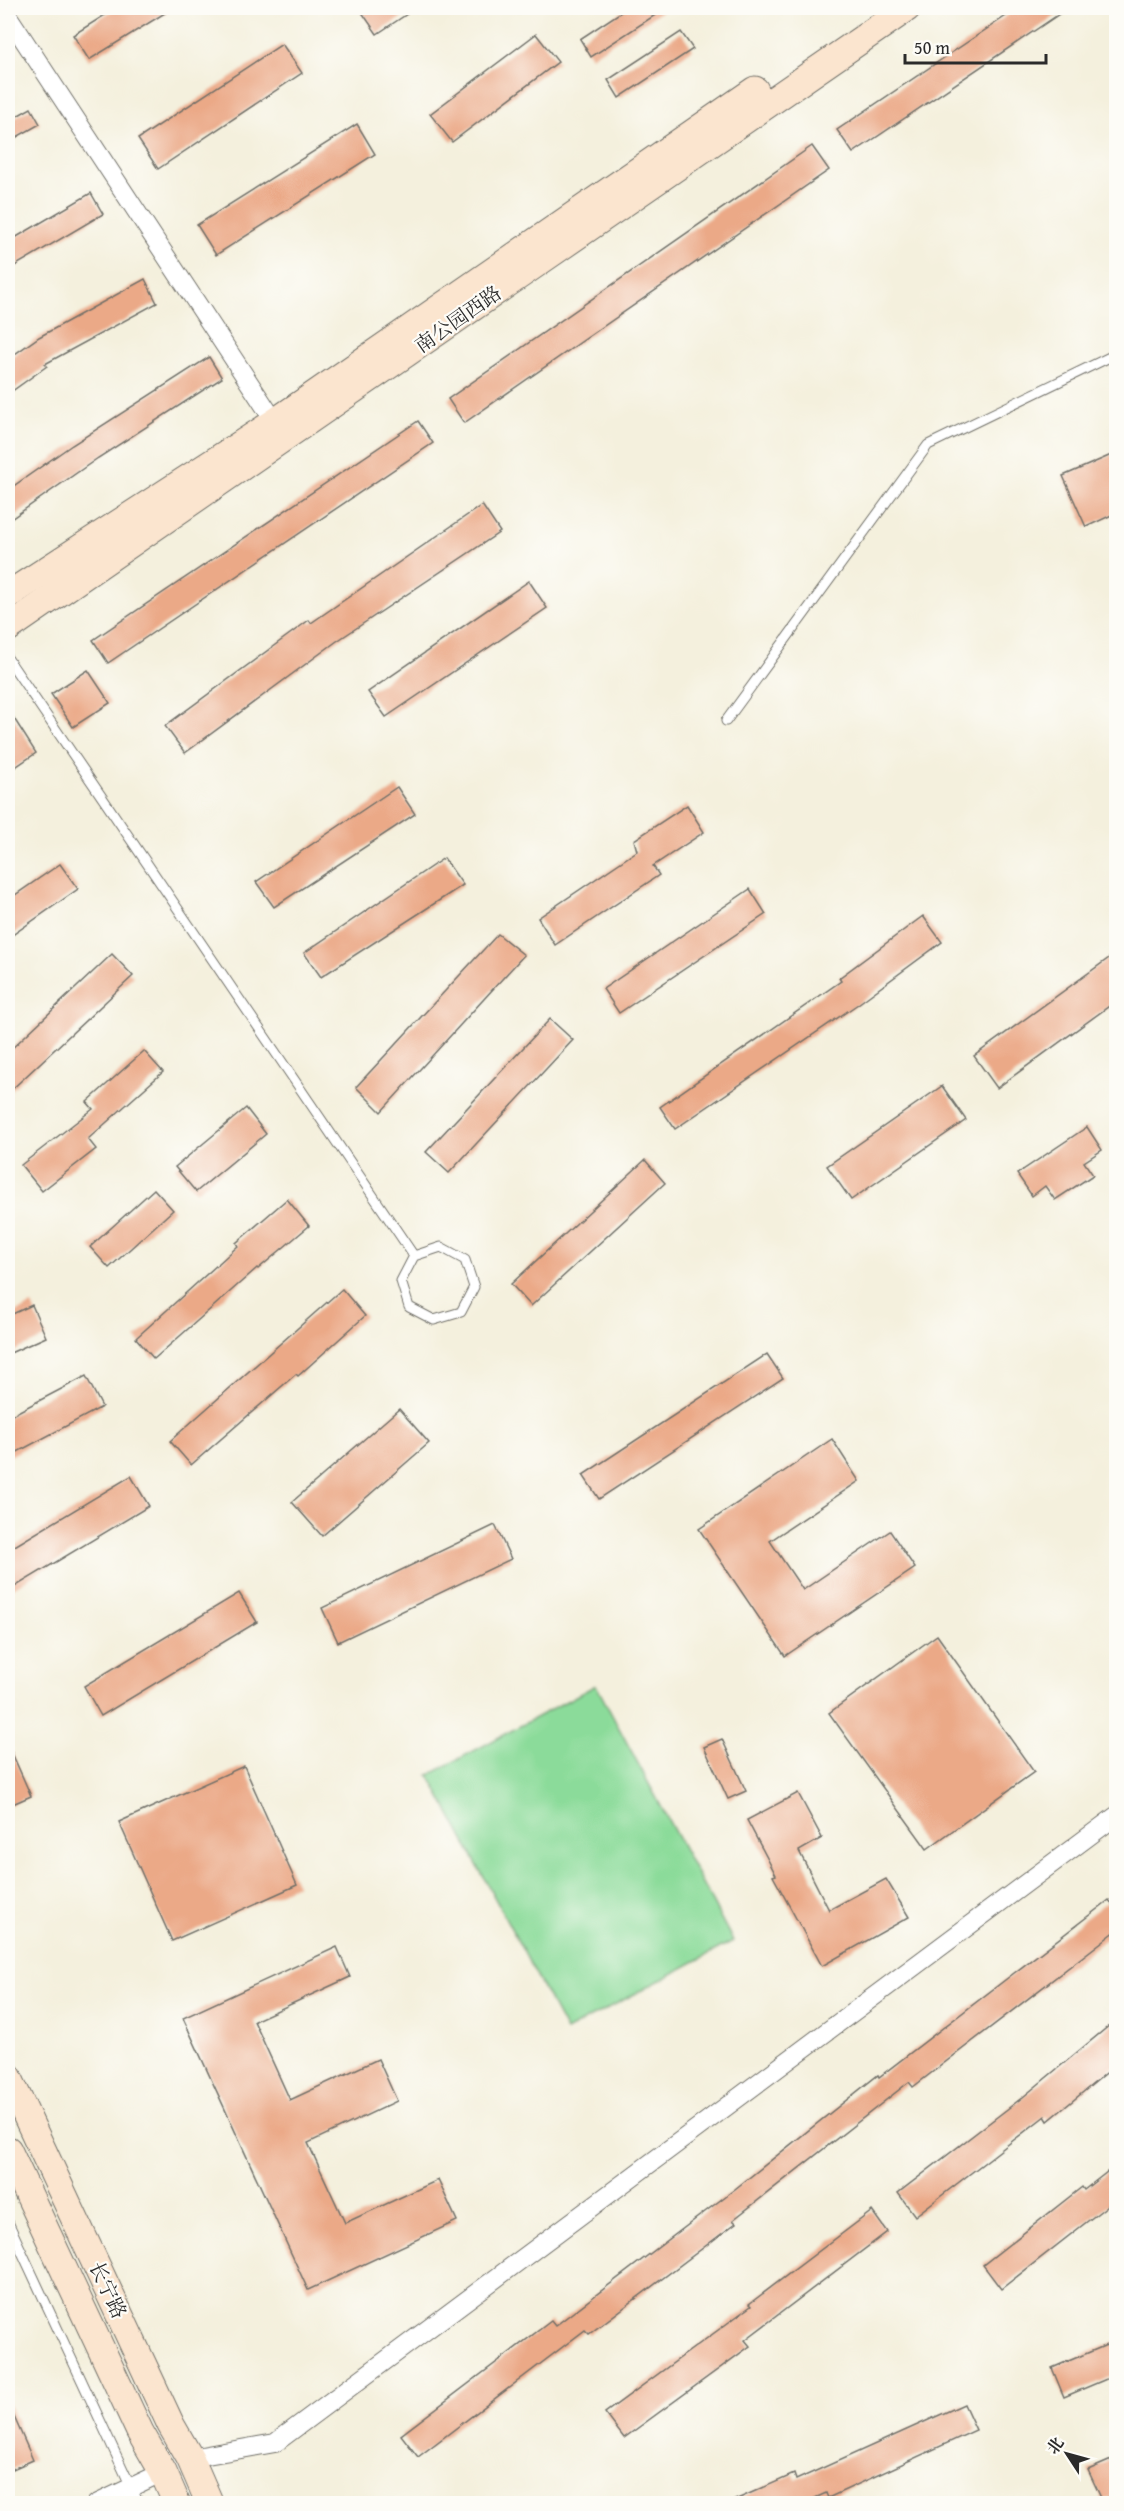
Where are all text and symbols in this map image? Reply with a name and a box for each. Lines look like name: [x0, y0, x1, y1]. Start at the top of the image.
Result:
scale bar: [905, 27, 1046, 65]
text: 50 m: [914, 34, 950, 61]
street label: 南公园西路: [408, 278, 507, 359]
street label: 长宁路: [83, 2256, 134, 2323]
north arrow: [1037, 2424, 1097, 2484]
text: 北: [1040, 2432, 1069, 2459]

